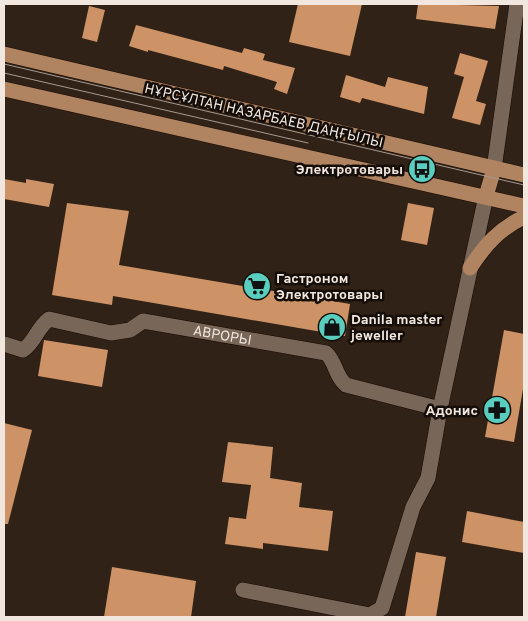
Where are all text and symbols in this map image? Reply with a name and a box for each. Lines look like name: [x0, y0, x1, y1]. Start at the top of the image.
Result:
street label: НҰРСҰЛТАН НАЗАРБАЕВ ДАҢҒЫЛЫ: [143, 81, 385, 152]
bus stop icon: Электротовары: [407, 154, 437, 184]
place label: Электротовары: [296, 162, 403, 179]
supermarket icon: Гастроном Электротовары: [242, 271, 272, 301]
place label: Гастроном Электротовары: [276, 271, 383, 304]
shop icon: Danila master jeweller: [317, 312, 347, 342]
place label: Danila master jeweller: [350, 312, 442, 345]
street label: АВРОРЫ: [192, 323, 253, 350]
pharmacy icon: Адонис: [482, 395, 512, 425]
place label: Адонис: [425, 403, 478, 420]

